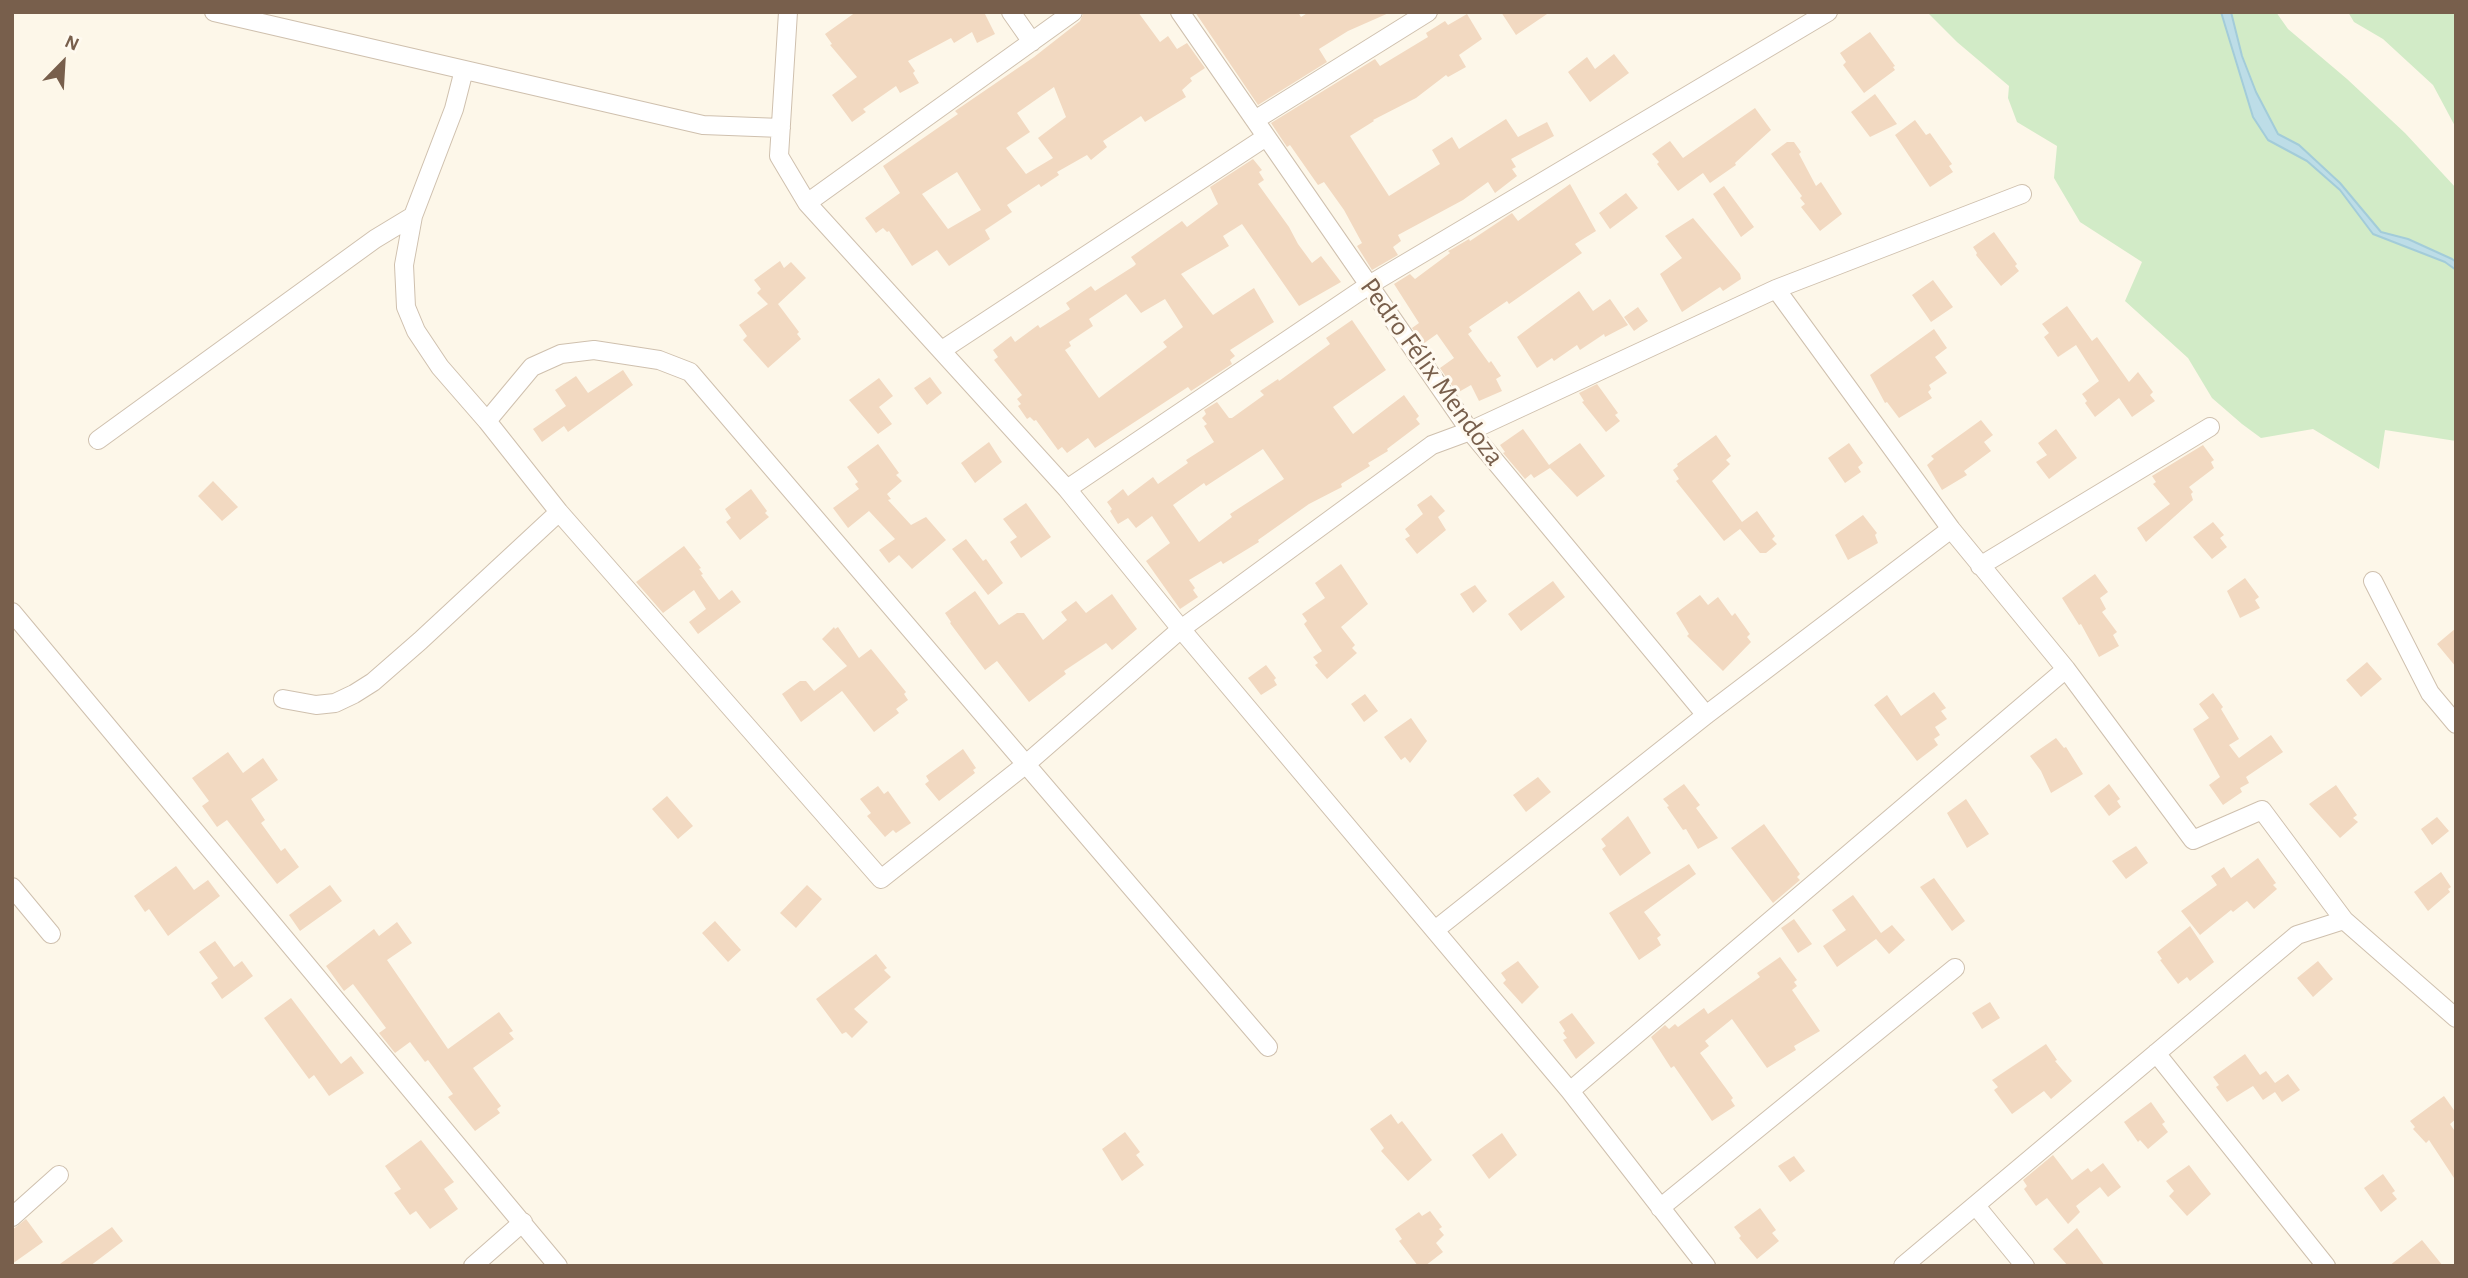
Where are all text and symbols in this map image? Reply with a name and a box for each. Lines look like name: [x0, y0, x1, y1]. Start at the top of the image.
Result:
north arrow: [28, 28, 98, 98]
text: N: [62, 32, 82, 55]
street label: Pedro Félix Mendoza: [1353, 272, 1511, 472]

